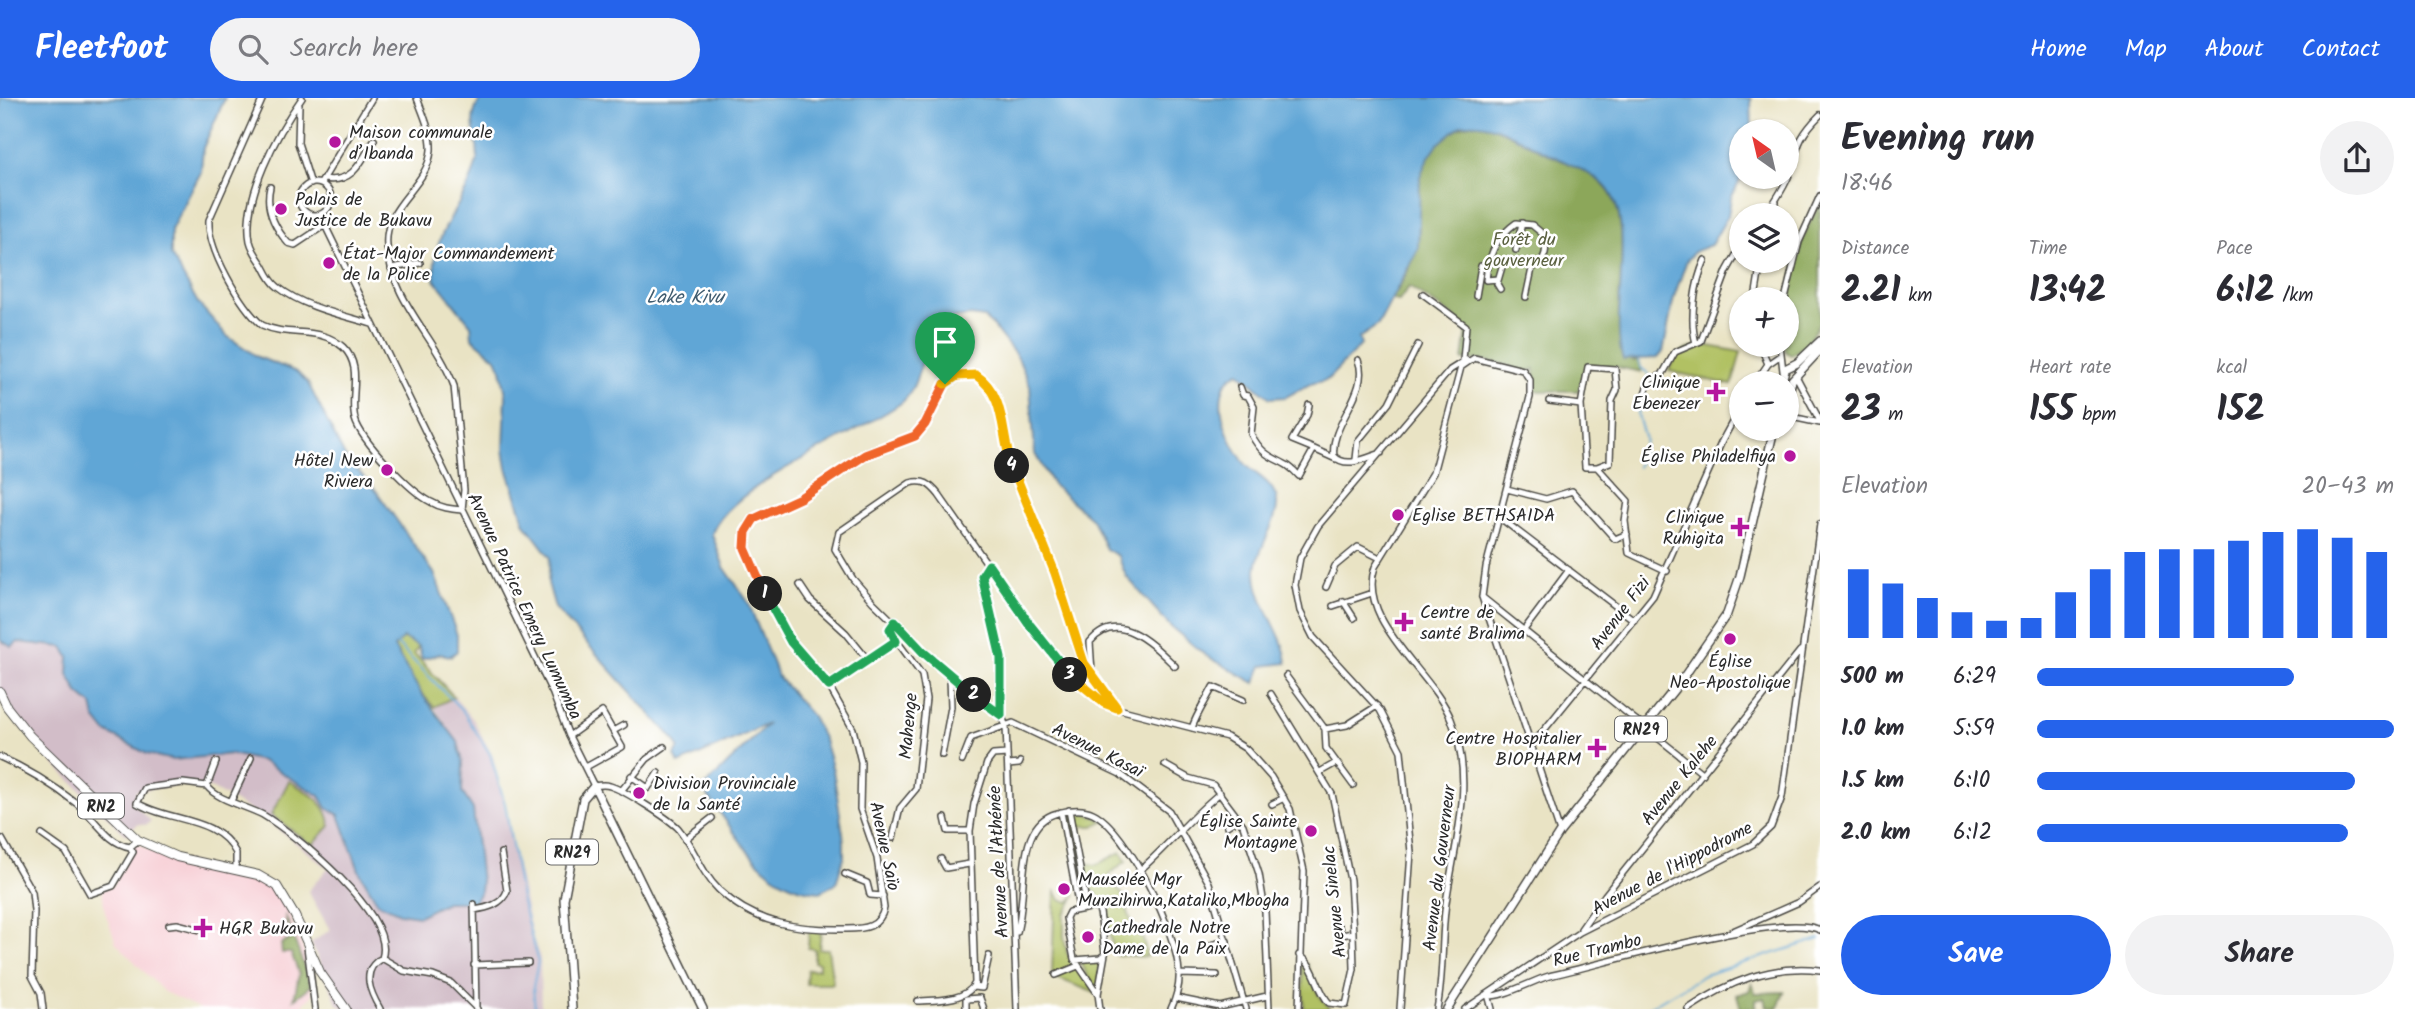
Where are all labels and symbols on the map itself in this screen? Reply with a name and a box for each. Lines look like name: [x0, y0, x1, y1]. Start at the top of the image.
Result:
place label: Maison communale d’Ibanda: [349, 119, 493, 169]
north arrow: [1729, 119, 1799, 189]
marker: Maison communale d’Ibanda: [327, 134, 343, 150]
place label: Palais de Justice de Bukavu: [295, 186, 432, 236]
marker: Palais de Justice de Bukavu: [273, 201, 289, 217]
park label: Forêt du gouverneur: [1483, 226, 1565, 276]
place label: État-Major Commandement de la Police: [343, 240, 555, 290]
marker: État-Major Commandement de la Police: [321, 255, 337, 271]
water label: Lake Kivu: [646, 283, 725, 313]
pin: [915, 312, 975, 384]
place label: Clinique Ebenezer: [1632, 369, 1701, 419]
marker: Clinique Ebenezer: [1706, 382, 1726, 402]
place label: Église Philadelfiya: [1641, 443, 1776, 472]
place label: Hôtel New Riviera: [294, 447, 374, 497]
pin: 4: [995, 448, 1030, 484]
marker: Église Philadelfiya: [1782, 448, 1798, 464]
marker: Hôtel New Riviera: [379, 462, 395, 478]
street label: Avenue Patrice Emery Lumumba: [458, 488, 589, 725]
place label: Eglise BETHSAIDA: [1412, 502, 1555, 531]
place label: Clinique Ruhigita: [1663, 504, 1724, 554]
marker: Eglise BETHSAIDA: [1390, 507, 1406, 523]
marker: Clinique Ruhigita: [1730, 517, 1750, 537]
street label: Avenue Fizi: [1584, 570, 1659, 657]
pin: 1: [748, 576, 782, 612]
place label: Centre de santé Bralima: [1420, 599, 1525, 649]
marker: Centre de santé Bralima: [1394, 612, 1414, 632]
marker: Église Neo-Apostolique: [1722, 631, 1738, 647]
place label: Église Neo-Apostolique: [1669, 648, 1791, 698]
pin: 3: [1052, 658, 1088, 692]
pin: 2: [956, 678, 992, 712]
street label: Mahenge: [892, 692, 927, 761]
street label: Avenue Kasaï: [1046, 716, 1150, 788]
road number: RN29: [1615, 716, 1667, 742]
place label: Centre Hospitalier BIOPHARM: [1445, 725, 1582, 775]
street label: Avenue Kalehe: [1634, 729, 1726, 833]
marker: Centre Hospitalier BIOPHARM: [1587, 738, 1607, 758]
place label: Division Provinciale de la Santé: [653, 770, 796, 820]
street label: Avenue du Gouverneur: [1416, 783, 1465, 953]
marker: Division Provinciale de la Santé: [631, 785, 647, 801]
street label: Avenue de l'Athénée: [981, 785, 1018, 939]
road number: RN2: [78, 793, 124, 818]
street label: Avenue Saïo: [860, 799, 907, 894]
place label: Église Sainte Montagne: [1199, 808, 1297, 858]
street label: Avenue de l'Hippodrome: [1587, 815, 1758, 924]
marker: Église Sainte Montagne: [1303, 823, 1319, 839]
road number: RN29: [546, 839, 598, 864]
street label: Avenue Sinelac: [1315, 844, 1356, 959]
place label: Mausolée Mgr Munzihirwa,Kataliko,Mbogha: [1078, 866, 1290, 916]
marker: Mausolée Mgr Munzihirwa,Kataliko,Mbogha: [1056, 881, 1072, 897]
place label: Cathedrale Notre Dame de la Paix: [1102, 914, 1230, 964]
place label: HGR Bukavu: [219, 915, 313, 944]
marker: HGR Bukavu: [193, 918, 213, 938]
street label: Rue Trambo: [1550, 926, 1645, 976]
marker: Cathedrale Notre Dame de la Paix: [1080, 929, 1096, 945]

